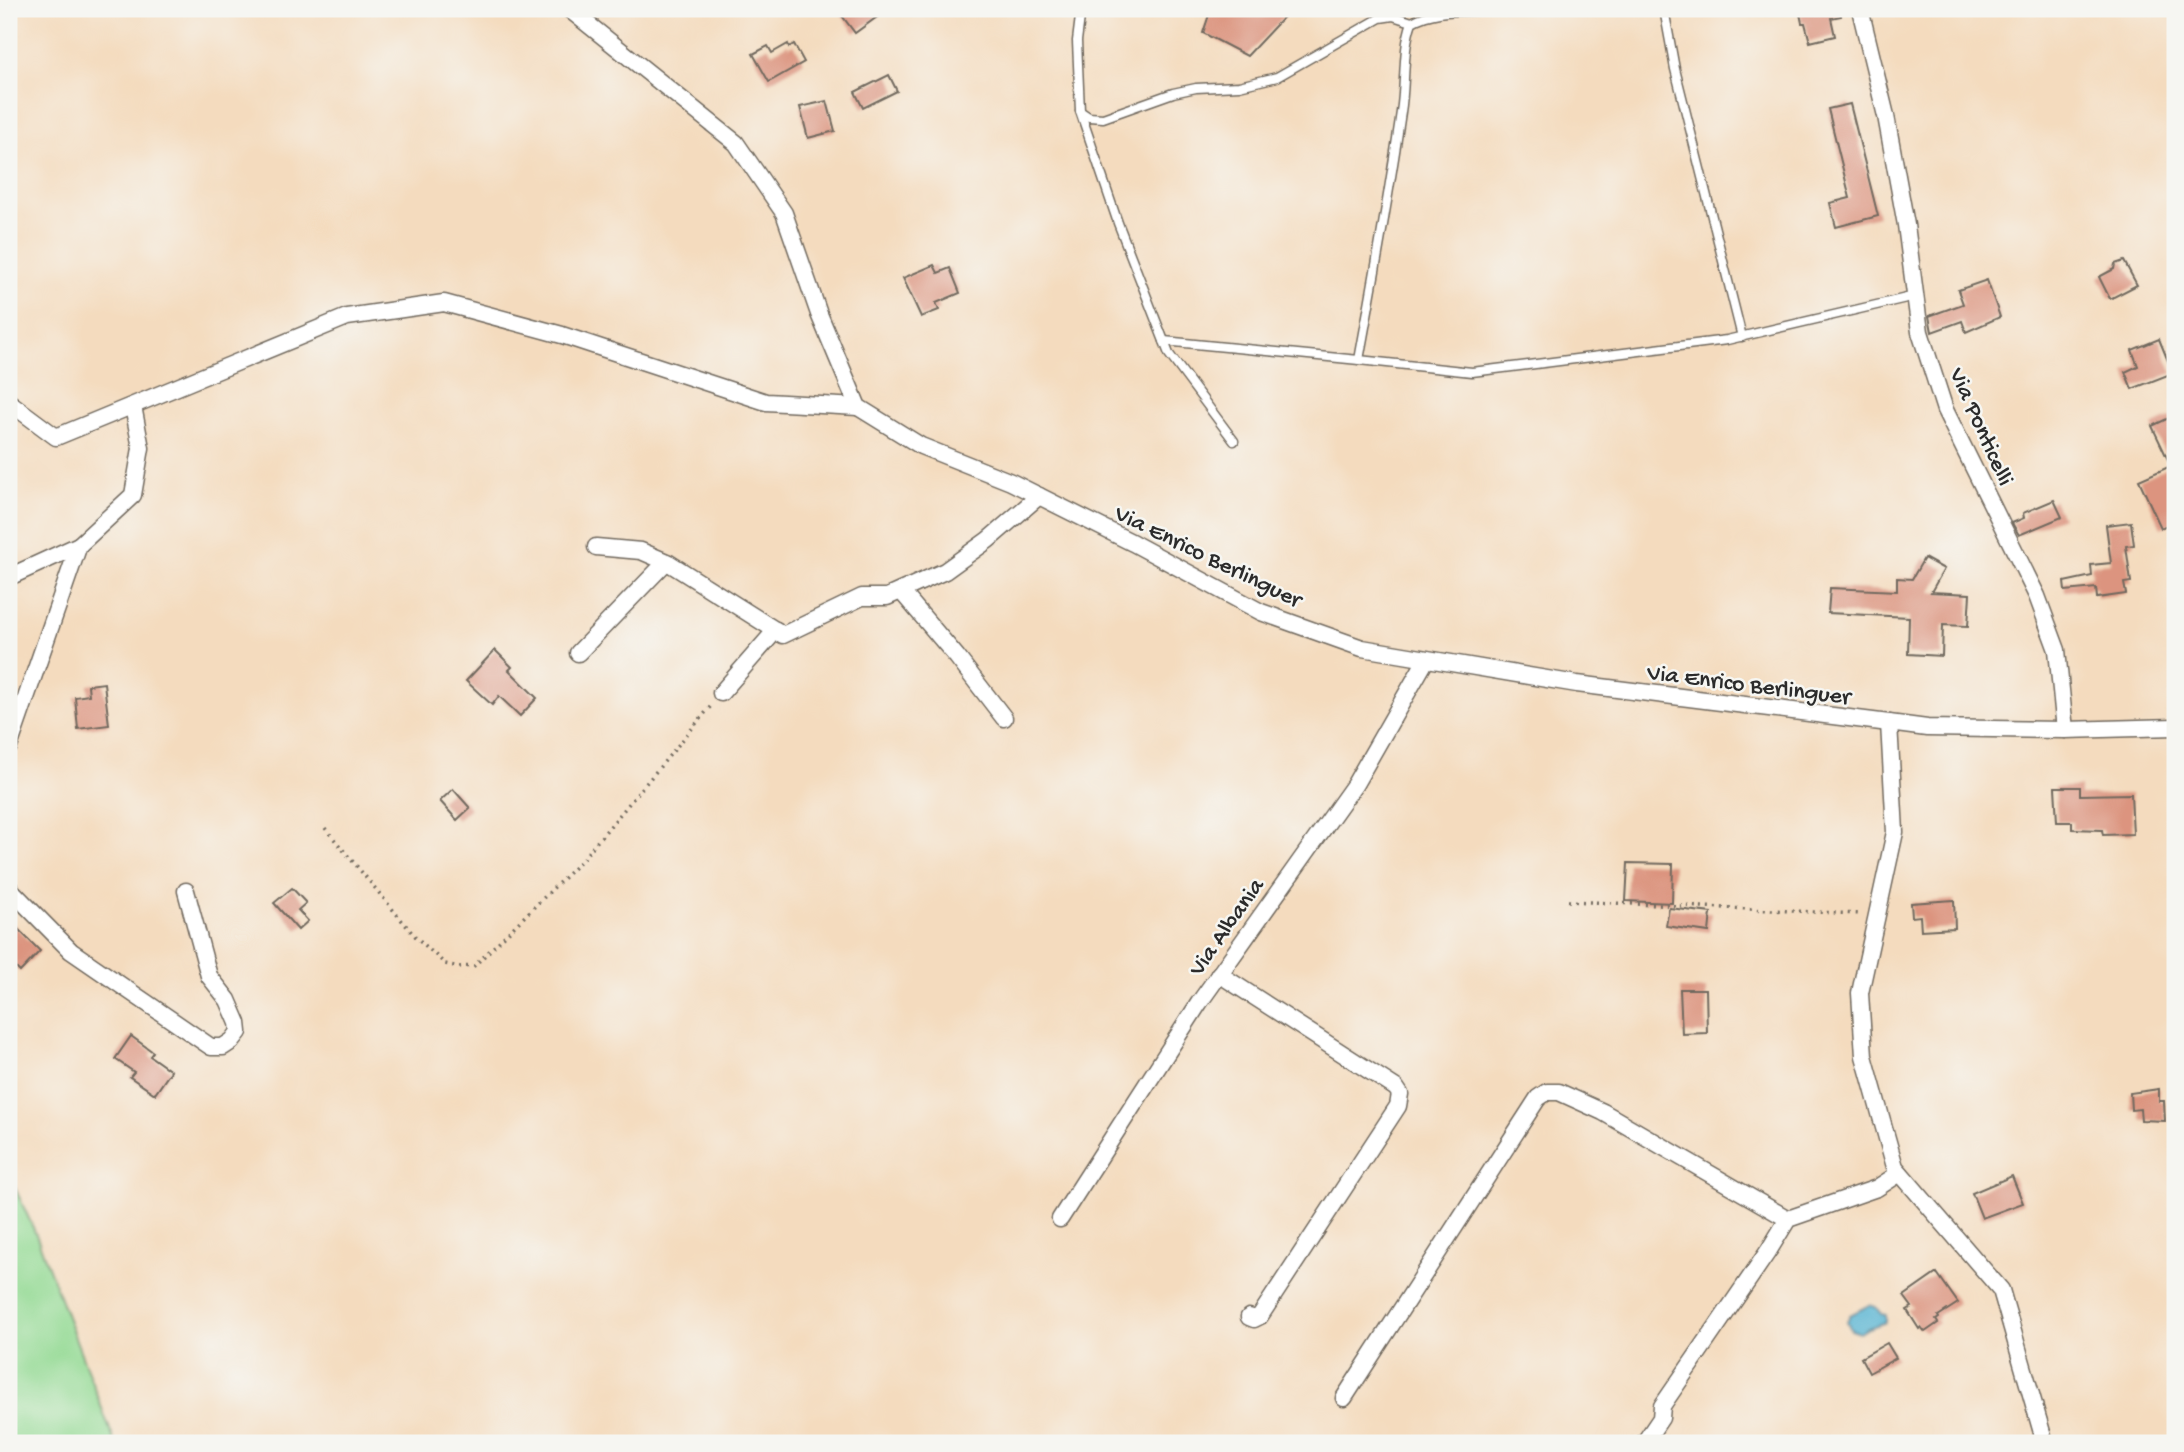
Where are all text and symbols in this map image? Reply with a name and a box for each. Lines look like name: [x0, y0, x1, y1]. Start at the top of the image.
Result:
street label: Via Ponticelli: [1941, 363, 2019, 491]
street label: Via Enrico Berlinguer: [1108, 500, 1308, 617]
street label: Via Enrico Berlinguer: [1644, 659, 1854, 714]
street label: Via Albania: [1183, 873, 1273, 983]

